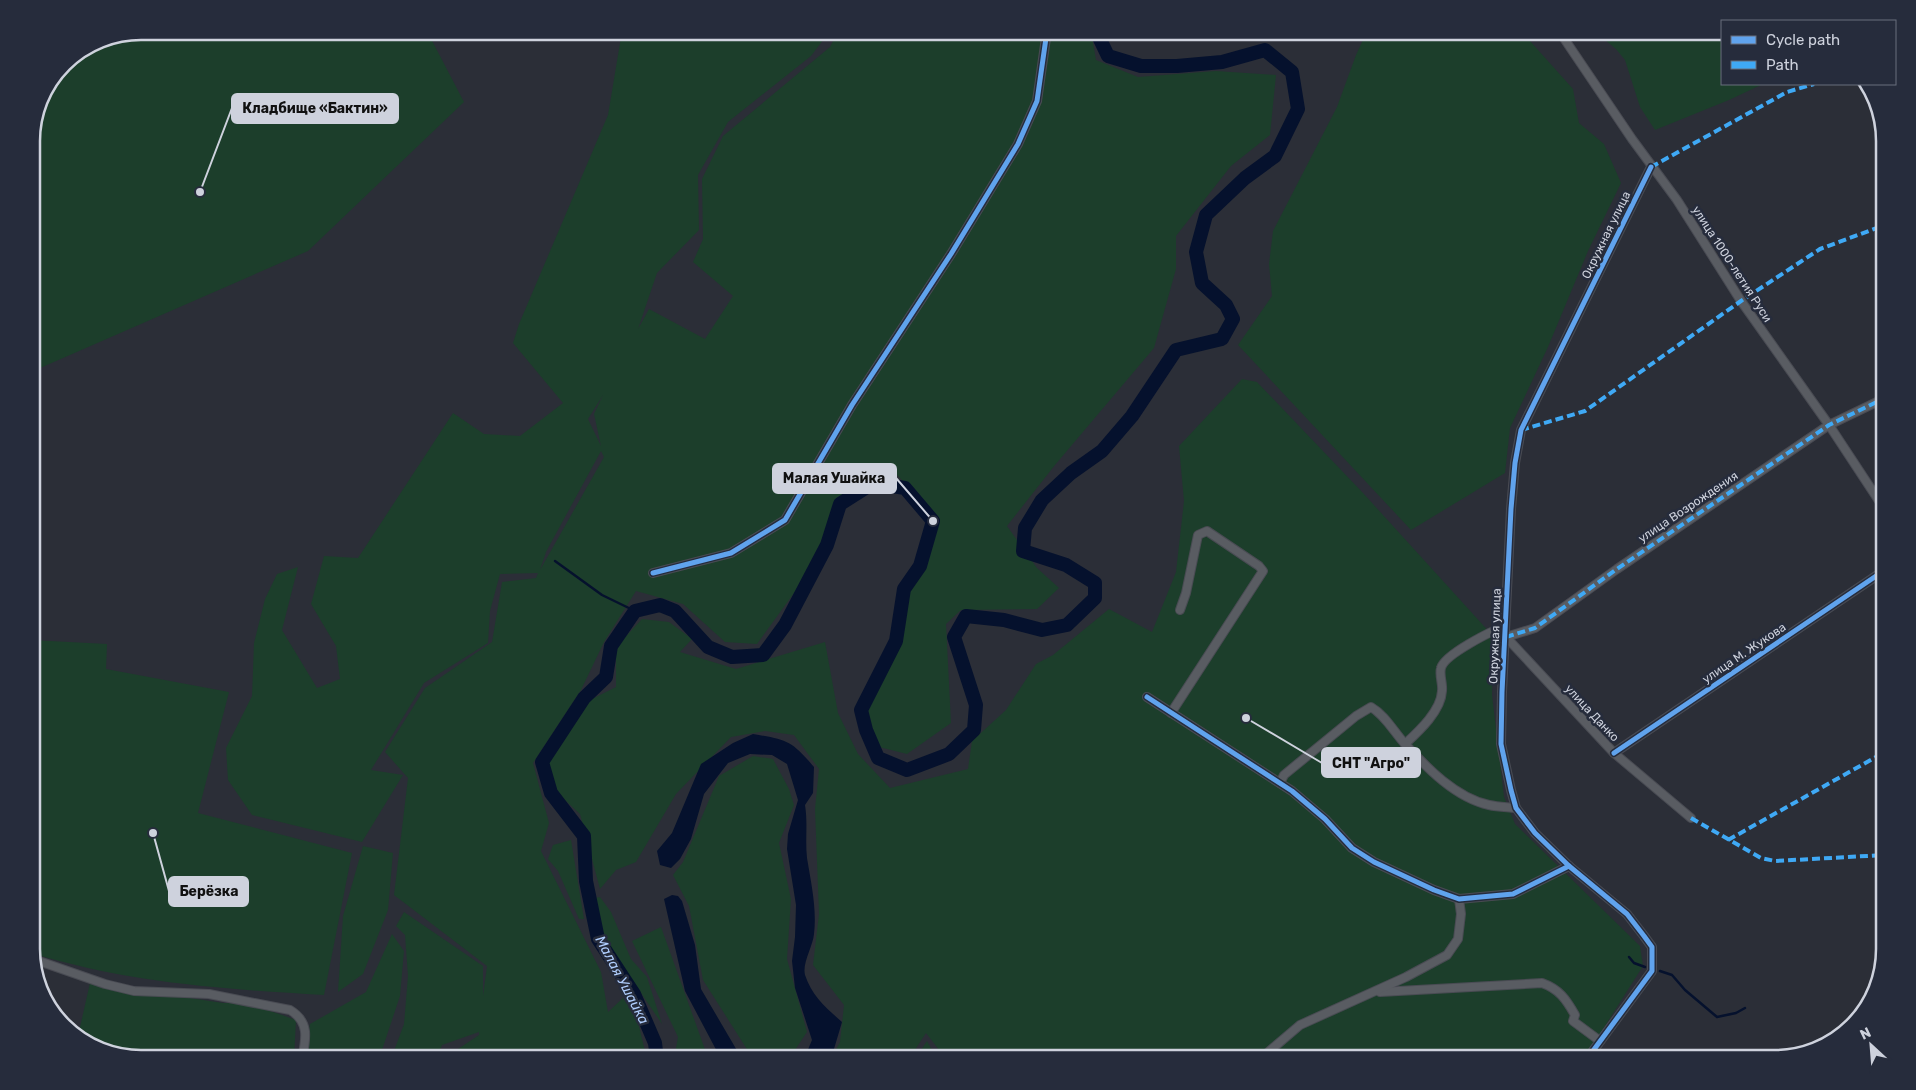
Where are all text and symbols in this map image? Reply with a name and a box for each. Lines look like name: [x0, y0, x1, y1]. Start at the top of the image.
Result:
legend: [1721, 20, 1896, 85]
text: Cycle path: [1766, 31, 1840, 49]
text: Path: [1766, 56, 1799, 74]
callout: Кладбище «Бактин»: [232, 94, 398, 123]
text: Кладбище «Бактин»: [242, 100, 388, 117]
street label: Окружная улица: [1579, 189, 1633, 281]
street label: улица 1000-летия Руси: [1689, 203, 1775, 325]
callout: Малая Ушайка: [773, 464, 896, 493]
street label: улица Возрождения: [1635, 468, 1741, 546]
text: Малая Ушайка: [783, 470, 885, 487]
street label: Окружная улица: [1486, 588, 1504, 684]
street label: улица М. Жукова: [1700, 620, 1788, 686]
street label: улица Данко: [1562, 682, 1622, 745]
callout: СНТ "Агро": [1322, 748, 1420, 777]
text: СНТ "Агро": [1332, 755, 1410, 772]
callout: Берёзка: [169, 877, 248, 906]
text: Берёзка: [179, 883, 239, 900]
water label: Малая Ушайка: [592, 933, 652, 1027]
north arrow: [1846, 1020, 1896, 1070]
text: N: [1857, 1024, 1874, 1044]

